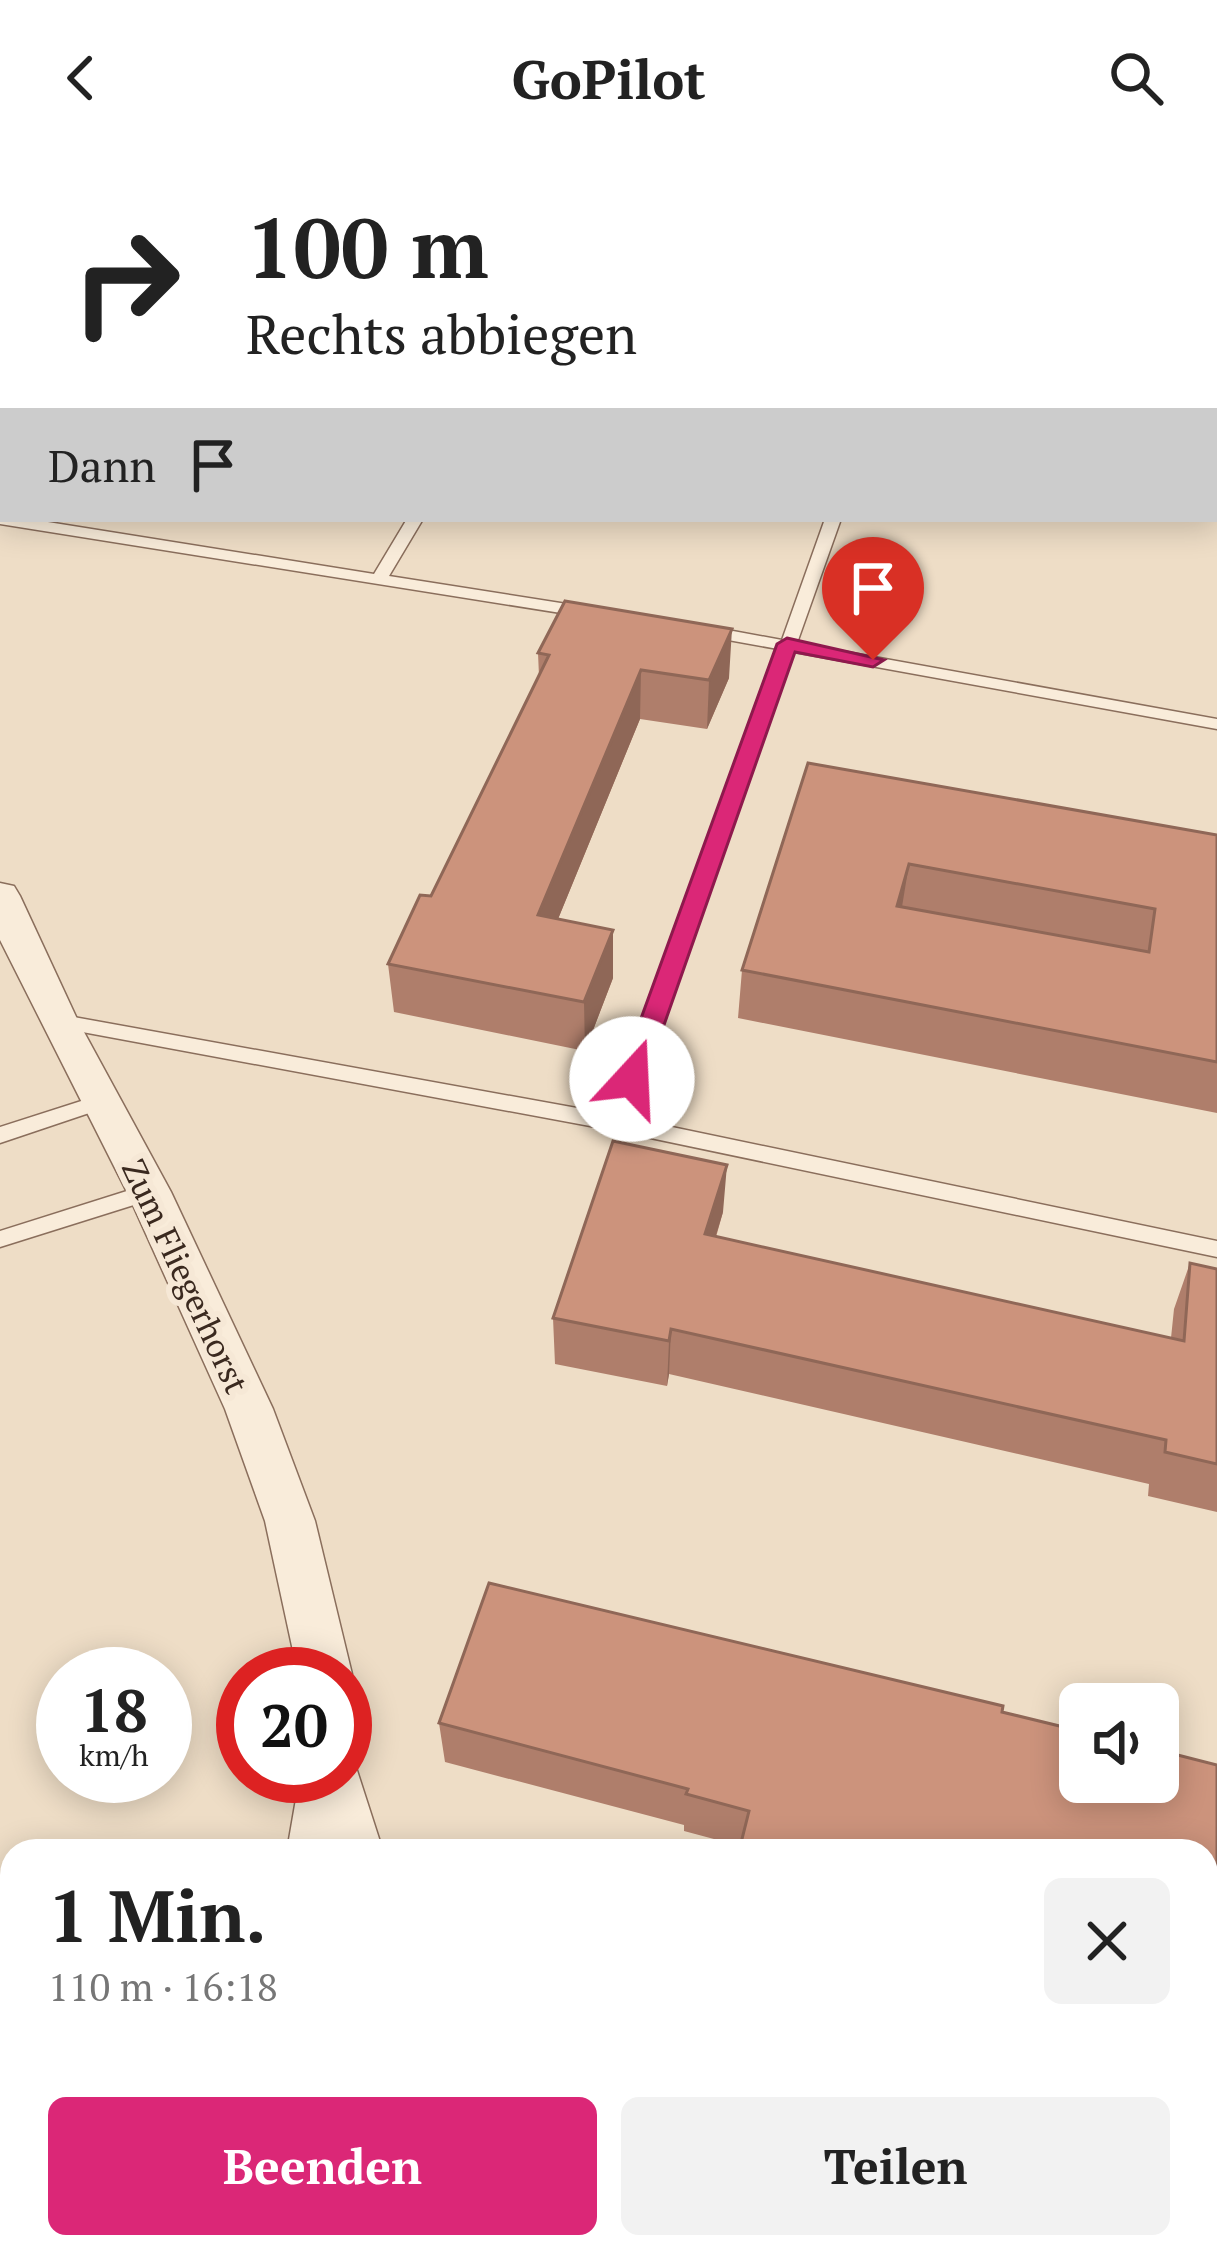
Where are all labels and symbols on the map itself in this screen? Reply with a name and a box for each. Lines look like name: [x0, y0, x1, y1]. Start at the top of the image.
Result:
pin: [822, 537, 924, 660]
position arrow: [569, 1016, 695, 1142]
street label: Zum Fliegerhorst: [113, 1152, 259, 1400]
speed limit sign: 20: [216, 1647, 372, 1803]

